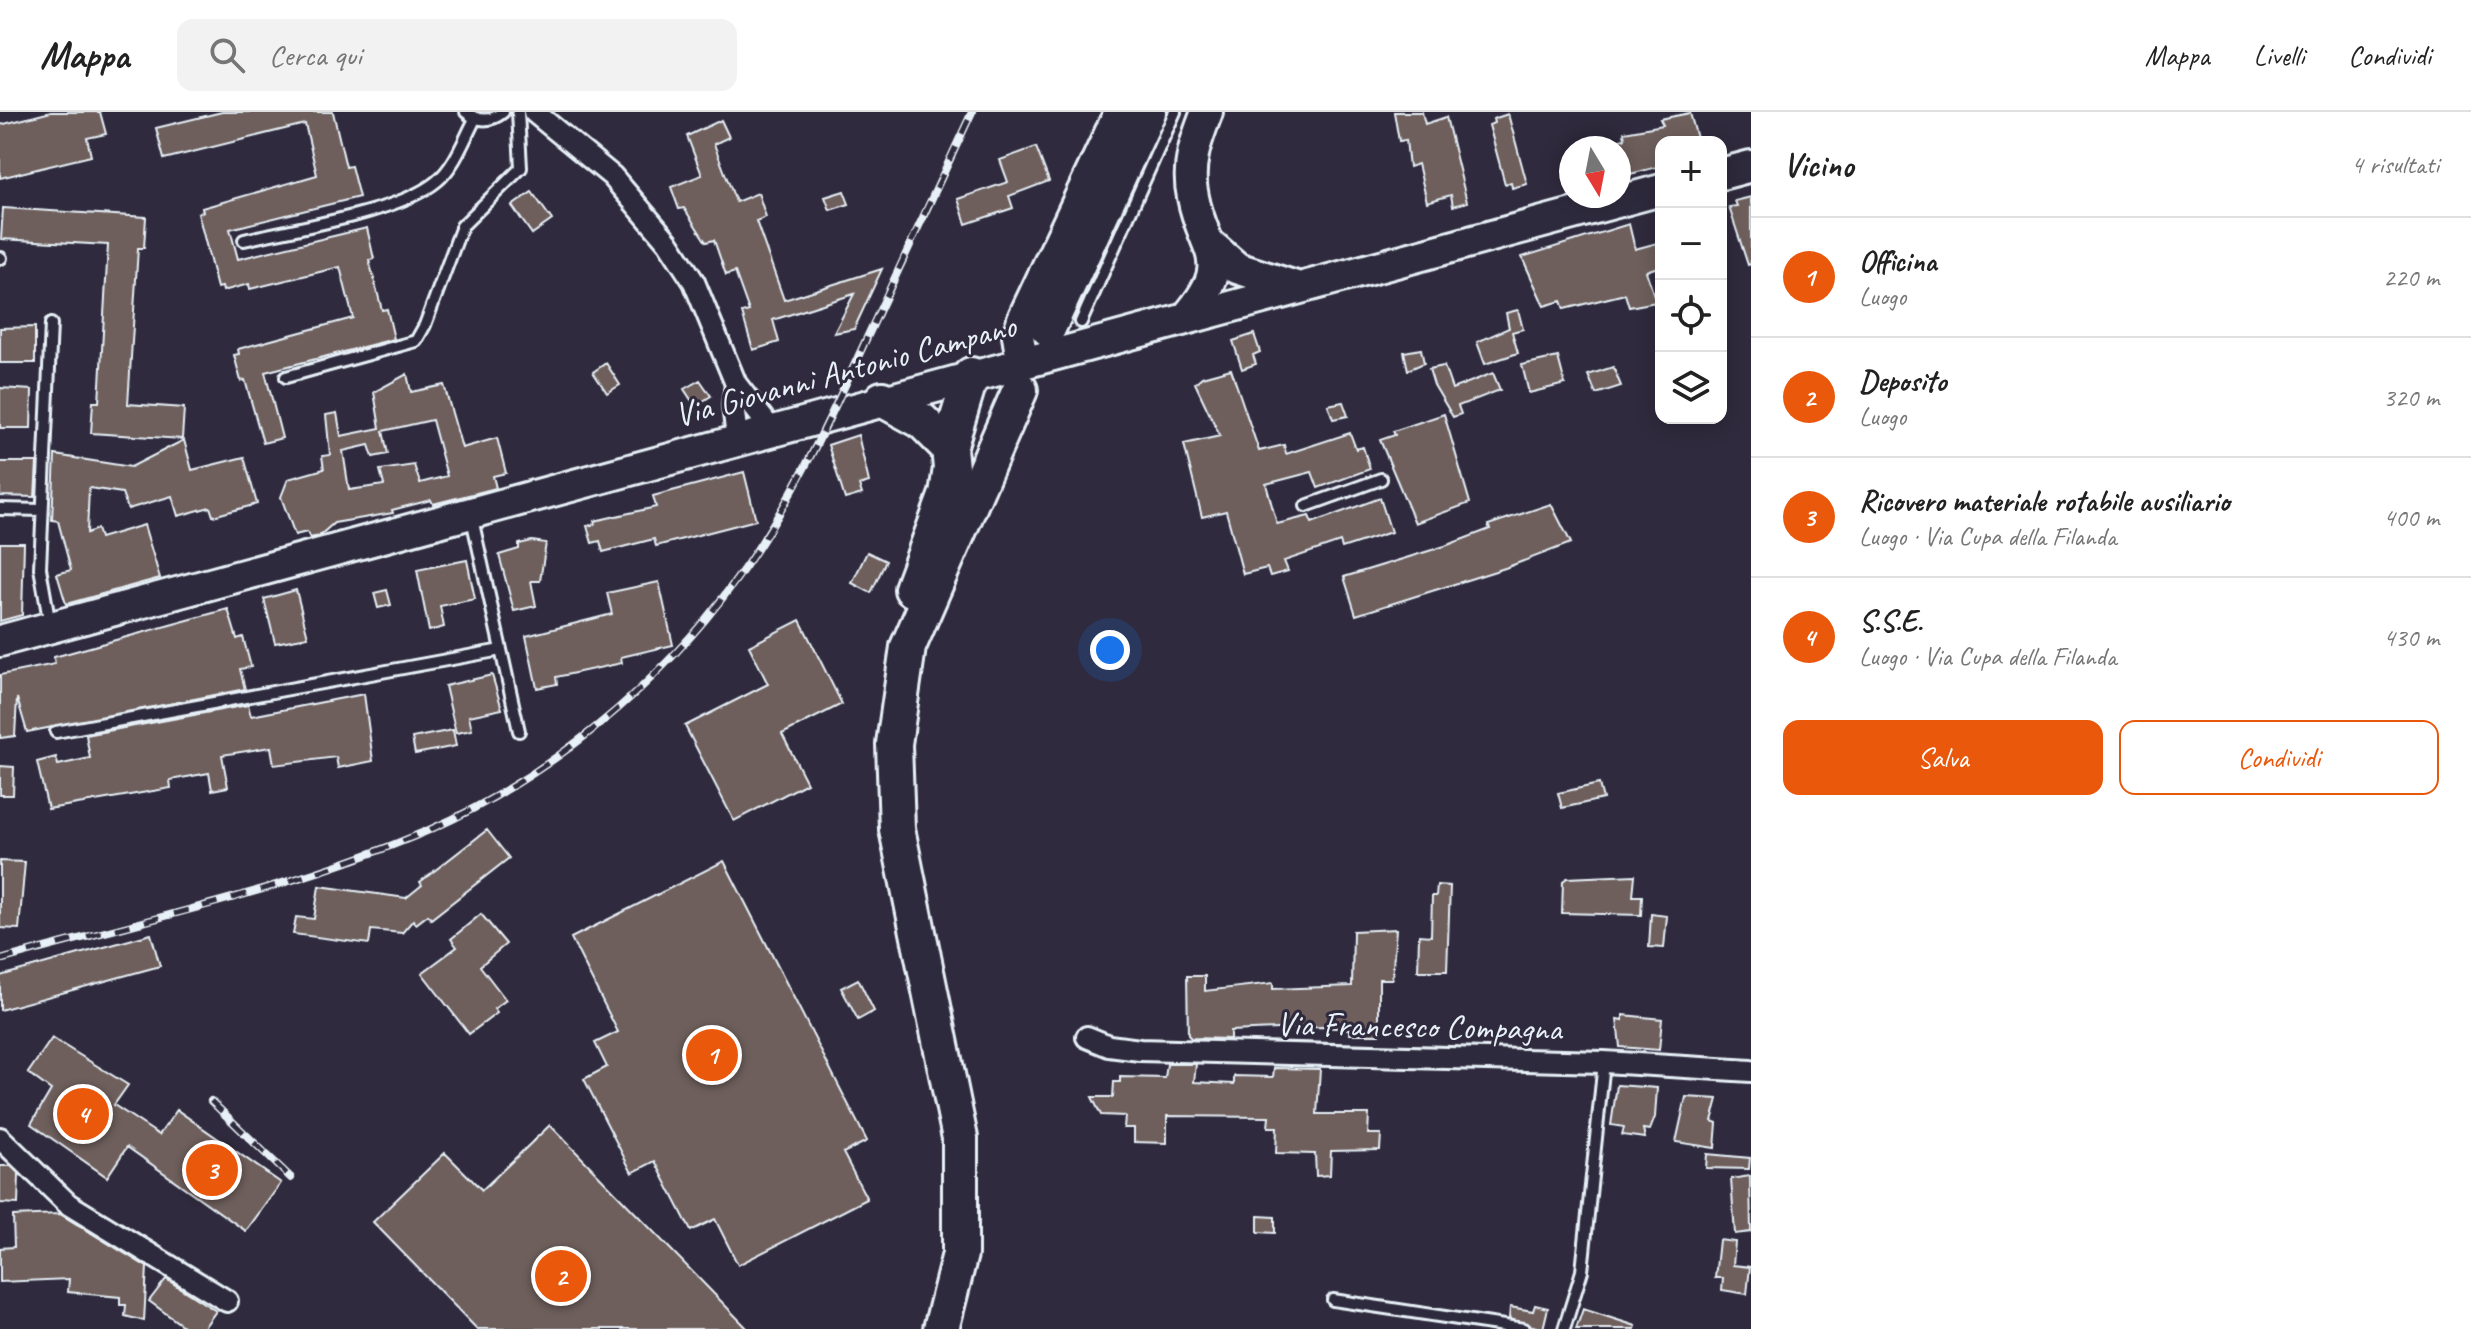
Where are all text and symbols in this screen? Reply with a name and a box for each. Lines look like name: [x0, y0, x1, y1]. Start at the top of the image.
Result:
search box: [177, 19, 737, 91]
text: Mappa: [40, 32, 129, 79]
icon: search: [205, 33, 249, 77]
text: Cerca qui: [269, 36, 362, 74]
text: Mappa: [2145, 38, 2210, 73]
text: Livelli: [2254, 38, 2304, 73]
text: Condividi: [2348, 38, 2431, 73]
north arrow: [1559, 136, 1631, 208]
map controls: [1655, 136, 1727, 424]
button: +: [1655, 136, 1727, 208]
text: Vicino: [1783, 143, 1853, 186]
text: 4 risultati: [2351, 148, 2439, 181]
button: −: [1655, 208, 1727, 280]
text: Officina: [1859, 242, 1937, 280]
text: 1: [1803, 261, 1815, 294]
text: 220 m: [2383, 261, 2439, 294]
button: locate: [1655, 280, 1727, 352]
text: Luogo: [1859, 280, 1906, 313]
street label: Via Giovanni Antonio Campano: [670, 303, 1022, 436]
button: layers: [1655, 352, 1727, 424]
text: Deposito: [1859, 362, 1946, 400]
text: 2: [1803, 381, 1815, 414]
text: 320 m: [2383, 381, 2439, 414]
text: Luogo: [1859, 400, 1906, 433]
text: Ricovero materiale rotabile ausiliario: [1859, 482, 2230, 520]
text: 3: [1803, 501, 1815, 534]
text: 400 m: [2383, 501, 2439, 534]
text: Luogo · Via Cupa della Filanda: [1859, 520, 2116, 553]
text: S.S.E.: [1859, 602, 1923, 640]
text: 4: [1803, 621, 1815, 654]
text: 430 m: [2383, 621, 2439, 654]
your location: [1090, 630, 1130, 670]
text: Luogo · Via Cupa della Filanda: [1859, 640, 2116, 673]
button: Salva: [1783, 720, 2103, 795]
button: Condividi: [2119, 720, 2439, 795]
street label: Via Francesco Compagna: [1276, 1002, 1564, 1050]
pin: 1: [686, 1025, 738, 1085]
pin: 4: [57, 1084, 109, 1144]
pin: 3: [186, 1140, 238, 1200]
pin: 2: [535, 1246, 587, 1306]

